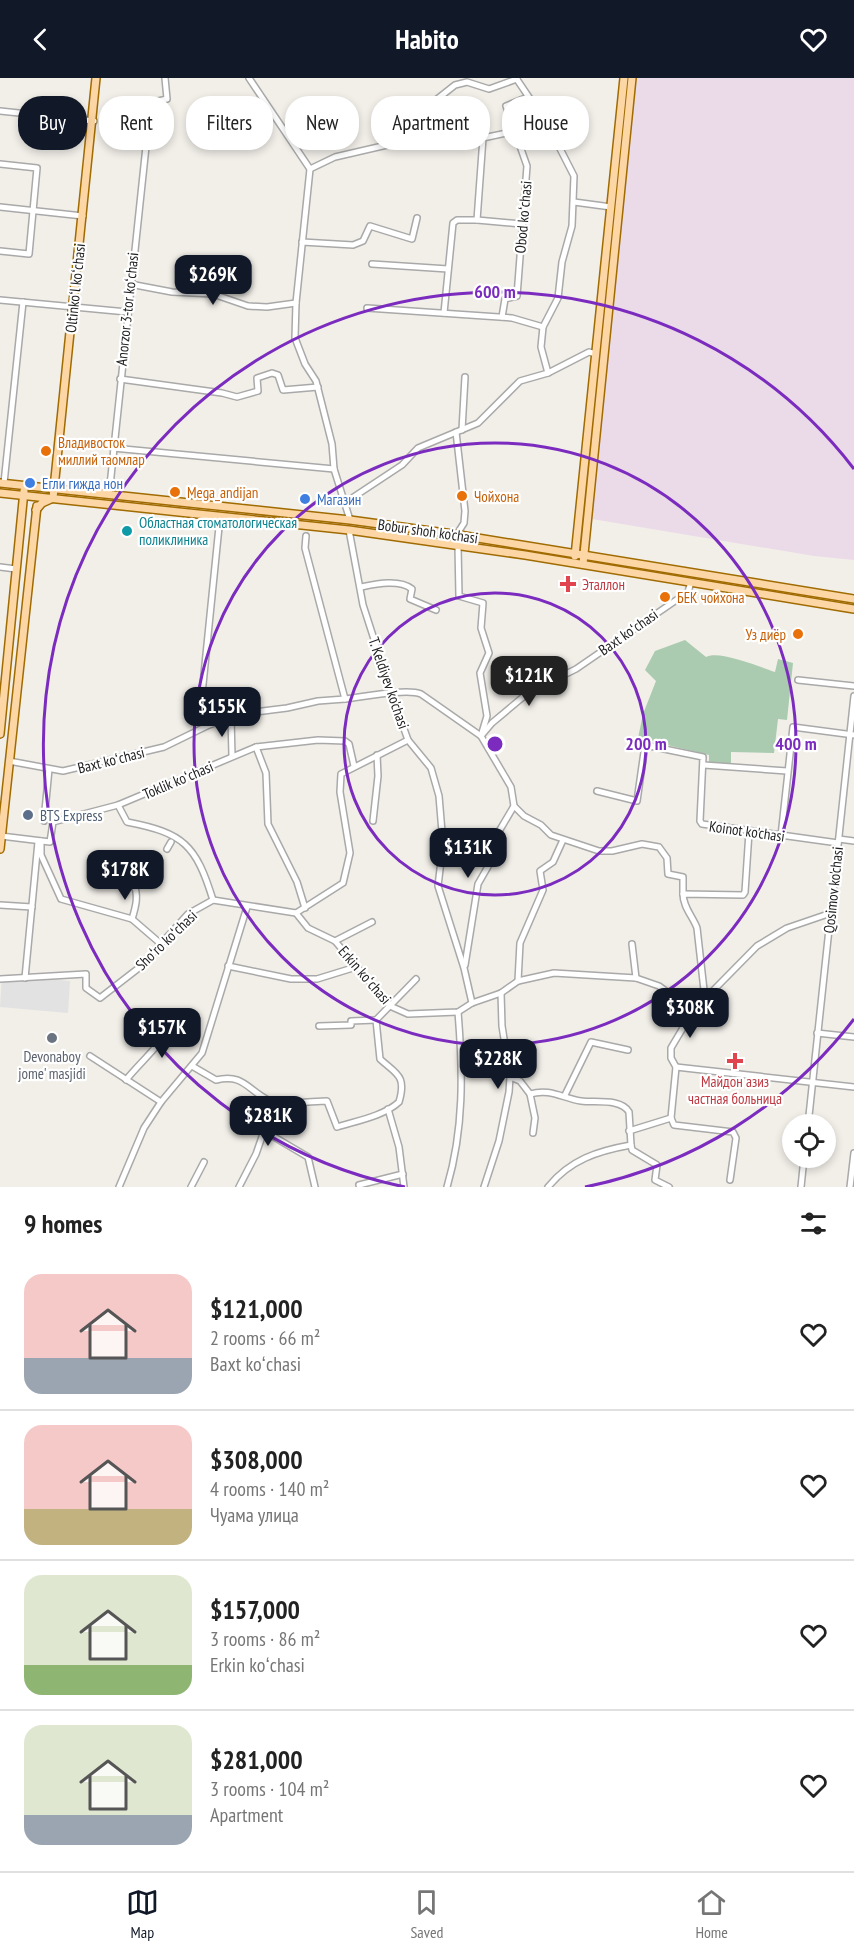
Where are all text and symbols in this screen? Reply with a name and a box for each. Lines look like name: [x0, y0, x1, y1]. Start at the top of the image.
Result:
text: Habito: [395, 22, 459, 56]
icon: back: [24, 23, 57, 56]
icon: heart: [797, 23, 830, 56]
chip: Buy: [18, 96, 87, 150]
chip: Rent: [99, 96, 174, 150]
chip: Filters: [186, 96, 273, 150]
chip: New: [285, 96, 359, 150]
chip: Apartment: [371, 96, 490, 150]
chip: House: [502, 96, 589, 150]
street label: Obod koʻchasi: [510, 180, 536, 254]
street label: Oltinkoʻl koʻchasi: [61, 242, 89, 334]
street label: Anorzor 3-tor koʻchasi: [112, 251, 142, 367]
pin: $269K: [171, 255, 255, 306]
text: $269K: [189, 261, 237, 287]
text: 600 m: [474, 280, 516, 303]
place label: Владивосток миллий таомлар: [58, 433, 145, 469]
marker: Владивосток миллий таомлар: [39, 444, 53, 458]
place label: Егли гижда нон: [42, 474, 123, 493]
marker: Егли гижда нон: [23, 476, 37, 490]
place label: Mega_andijan: [187, 483, 258, 502]
marker: Mega_andijan: [168, 485, 182, 499]
place label: Чойхона: [474, 487, 519, 506]
marker: Чойхона: [455, 489, 469, 503]
place label: Магазин: [317, 490, 361, 509]
marker: Магазин: [298, 492, 312, 506]
place label: Областная стоматологическая поликлиника: [139, 513, 297, 549]
street label: Bobur shoh ko'chasi: [377, 515, 479, 547]
marker: Областная стоматологическая поликлиника: [120, 524, 134, 538]
marker: Эталлон: [559, 575, 577, 593]
place label: Эталлон: [582, 575, 625, 594]
place label: БЕК чойхона: [677, 588, 745, 607]
marker: БЕК чойхона: [658, 590, 672, 604]
street label: Baxt koʻchasi: [595, 605, 661, 659]
place label: Уз диёр: [746, 625, 786, 644]
marker: Уз диёр: [791, 627, 805, 641]
street label: T. Keldiyev ko'chasi: [364, 635, 414, 731]
pin: $121K: [487, 656, 571, 707]
text: $121K: [505, 662, 553, 688]
pin: $155K: [180, 687, 264, 738]
text: $155K: [198, 693, 246, 719]
text: 200 m: [625, 732, 667, 755]
text: 400 m: [775, 732, 817, 755]
centre of rings: [485, 734, 505, 754]
street label: Baxt koʻchasi: [76, 743, 146, 777]
street label: Toklik koʻchasi: [140, 757, 216, 803]
place label: BTS Express: [40, 806, 103, 825]
marker: BTS Express: [21, 808, 35, 822]
street label: Koinot ko'chasi: [708, 816, 786, 846]
pin: $131K: [426, 828, 510, 879]
text: $131K: [444, 834, 492, 860]
street label: Qosimov ko'chasi: [819, 846, 847, 934]
pin: $178K: [83, 850, 167, 901]
text: $178K: [101, 856, 149, 882]
street label: Shoʻro koʻchasi: [131, 906, 201, 974]
street label: Erkin koʻchasi: [334, 942, 396, 1008]
pin: $308K: [648, 988, 732, 1039]
text: $308K: [666, 994, 714, 1020]
pin: $157K: [120, 1008, 204, 1059]
text: $157K: [138, 1014, 186, 1040]
marker: Devonaboy jome' masjidi: [45, 1031, 59, 1045]
pin: $228K: [456, 1039, 540, 1090]
text: $228K: [474, 1045, 522, 1071]
place label: Devonaboy jome' masjidi: [18, 1047, 86, 1083]
marker: Майдон азиз частная больница: [726, 1052, 744, 1070]
place label: Майдон азиз частная больница: [688, 1072, 782, 1108]
pin: $281K: [226, 1096, 310, 1147]
text: $281K: [244, 1102, 292, 1128]
map controls: [782, 1114, 836, 1168]
button: locate: [782, 1114, 836, 1168]
text: 9 homes: [24, 1207, 102, 1240]
icon: filters: [797, 1207, 830, 1240]
text: $121,000: [210, 1292, 303, 1325]
icon: home: [72, 1298, 144, 1370]
icon: heart: [797, 1318, 830, 1351]
text: 2 rooms · 66 m²: [210, 1325, 320, 1351]
text: Baxt koʻchasi: [210, 1351, 301, 1377]
text: $308,000: [210, 1443, 303, 1476]
icon: home: [72, 1449, 144, 1521]
icon: heart: [797, 1469, 830, 1502]
text: 4 rooms · 140 m²: [210, 1476, 329, 1502]
text: Чуама улица: [210, 1502, 299, 1528]
text: $157,000: [210, 1593, 300, 1626]
icon: home: [72, 1599, 144, 1671]
icon: heart: [797, 1619, 830, 1652]
text: 3 rooms · 86 m²: [210, 1626, 320, 1652]
text: Erkin koʻchasi: [210, 1652, 305, 1678]
text: $281,000: [210, 1743, 303, 1776]
icon: home: [72, 1749, 144, 1821]
icon: heart: [797, 1769, 830, 1802]
text: 3 rooms · 104 m²: [210, 1776, 329, 1802]
text: Apartment: [210, 1802, 283, 1828]
tab: Map: [126, 1886, 159, 1942]
tab: Saved: [410, 1886, 443, 1942]
tab: Home: [695, 1886, 728, 1942]

